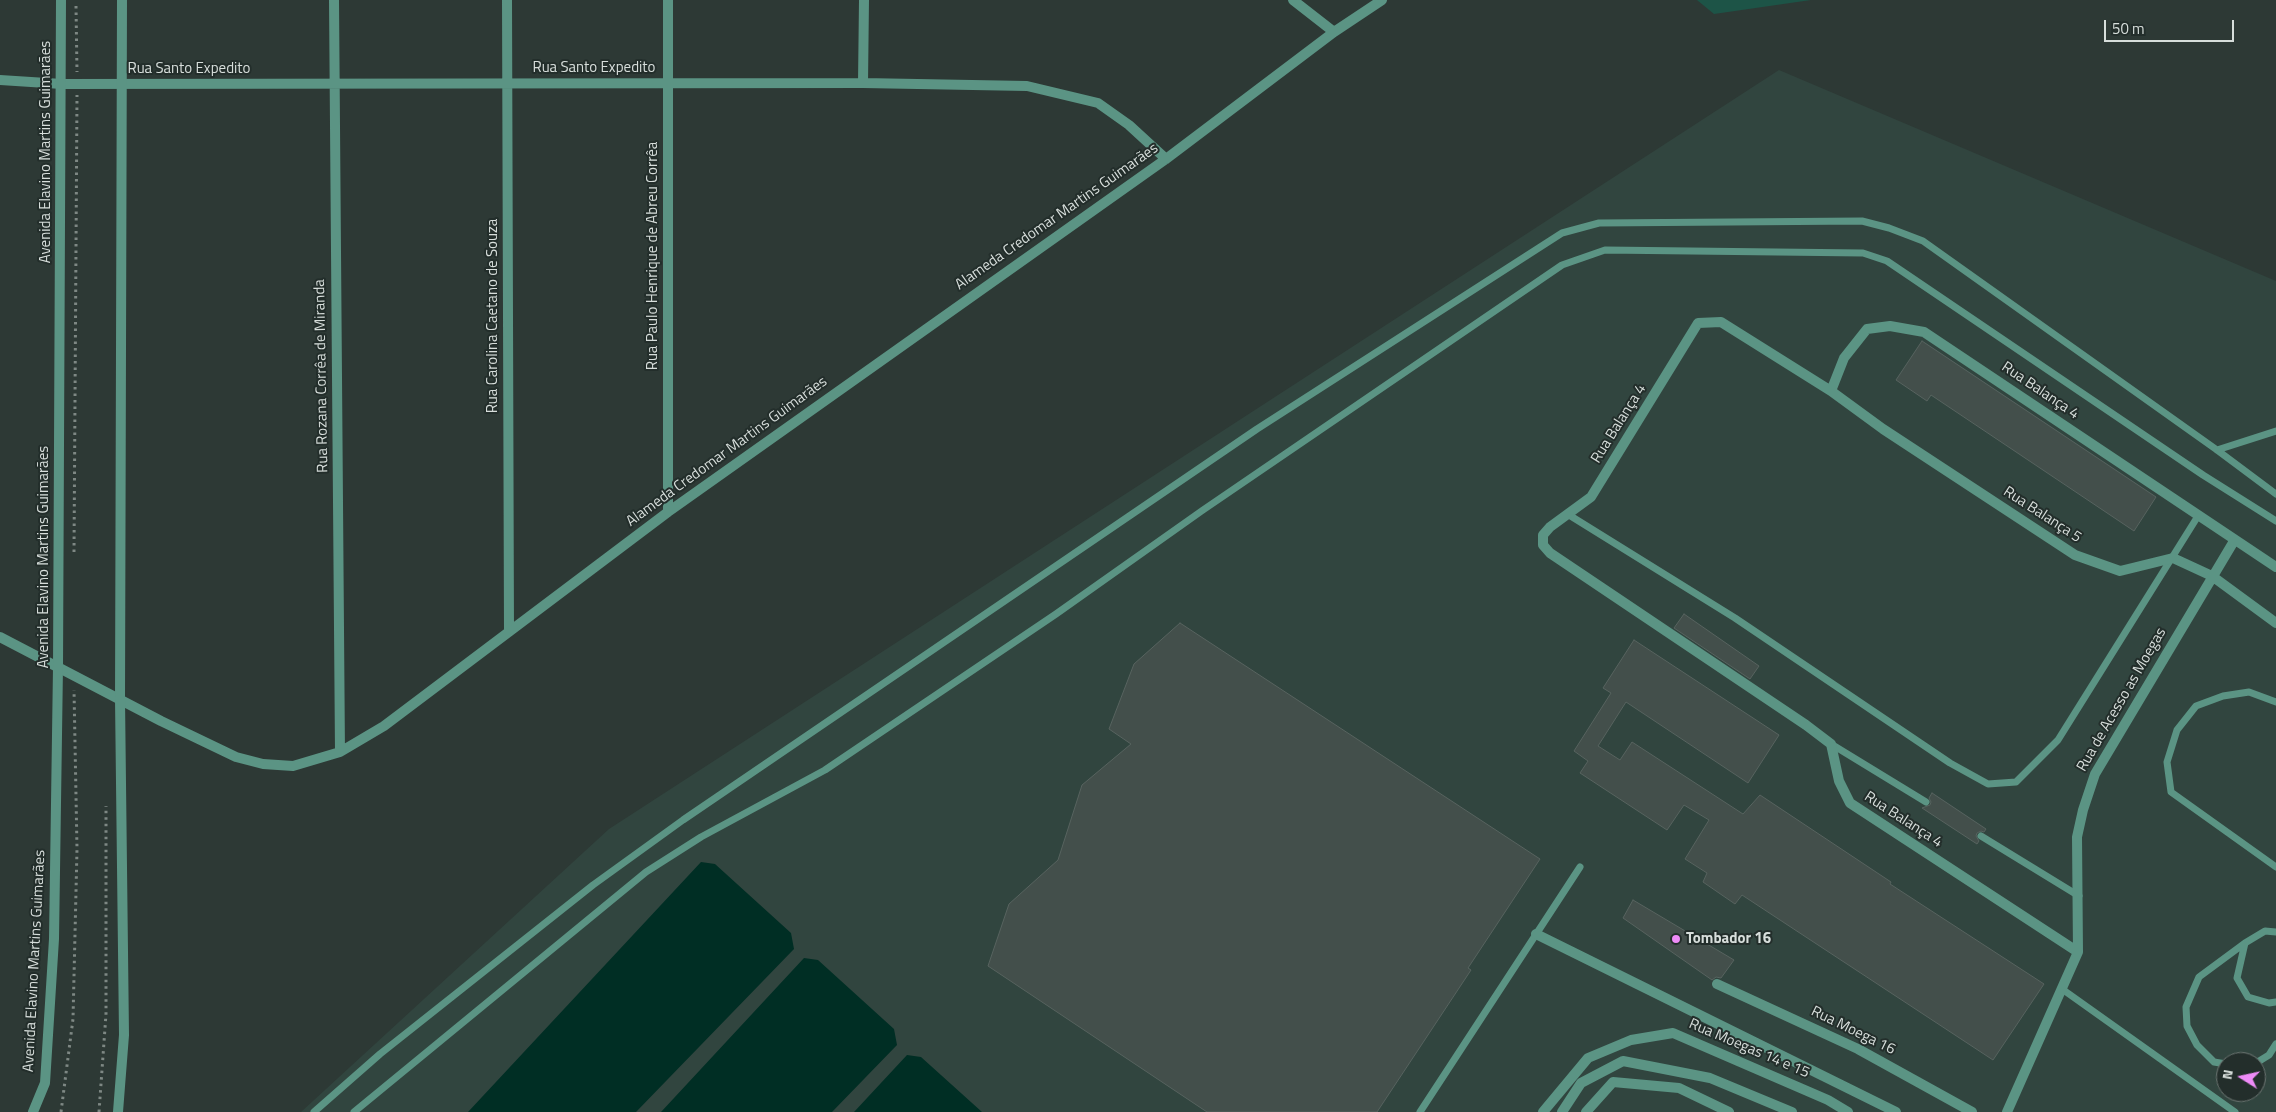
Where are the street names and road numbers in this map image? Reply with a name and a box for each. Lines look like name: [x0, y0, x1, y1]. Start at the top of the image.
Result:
street label: Avenida Elavino Martins Guimarães: [37, 41, 55, 263]
street label: Rua Santo Expedito: [532, 59, 656, 77]
street label: Rua Santo Expedito: [127, 60, 251, 78]
street label: Alameda Credomar Martins Guimarães: [952, 140, 1162, 294]
street label: Rua Paulo Henrique de Abreu Corrêa: [644, 142, 662, 370]
street label: Rua Carolina Caetano de Souza: [484, 219, 502, 413]
street label: Rua Rozana Corrêa de Miranda: [311, 279, 333, 473]
street label: Rua Balança 4: [1998, 359, 2082, 423]
street label: Alameda Credomar Martins Guimarães: [623, 373, 831, 531]
street label: Rua Balança 4: [1588, 381, 1650, 467]
street label: Avenida Elavino Martins Guimarães: [35, 446, 53, 668]
street label: Rua Balança 5: [2000, 483, 2084, 547]
street label: Rua de Acesso as Moegas: [2073, 625, 2171, 775]
street label: Rua Balança 4: [1861, 788, 1945, 852]
street label: Avenida Elavino Martins Guimarães: [20, 849, 50, 1073]
street label: Rua Moega 16: [1808, 1003, 1898, 1059]
street label: Rua Moegas 14 e 15: [1686, 1015, 1812, 1083]

